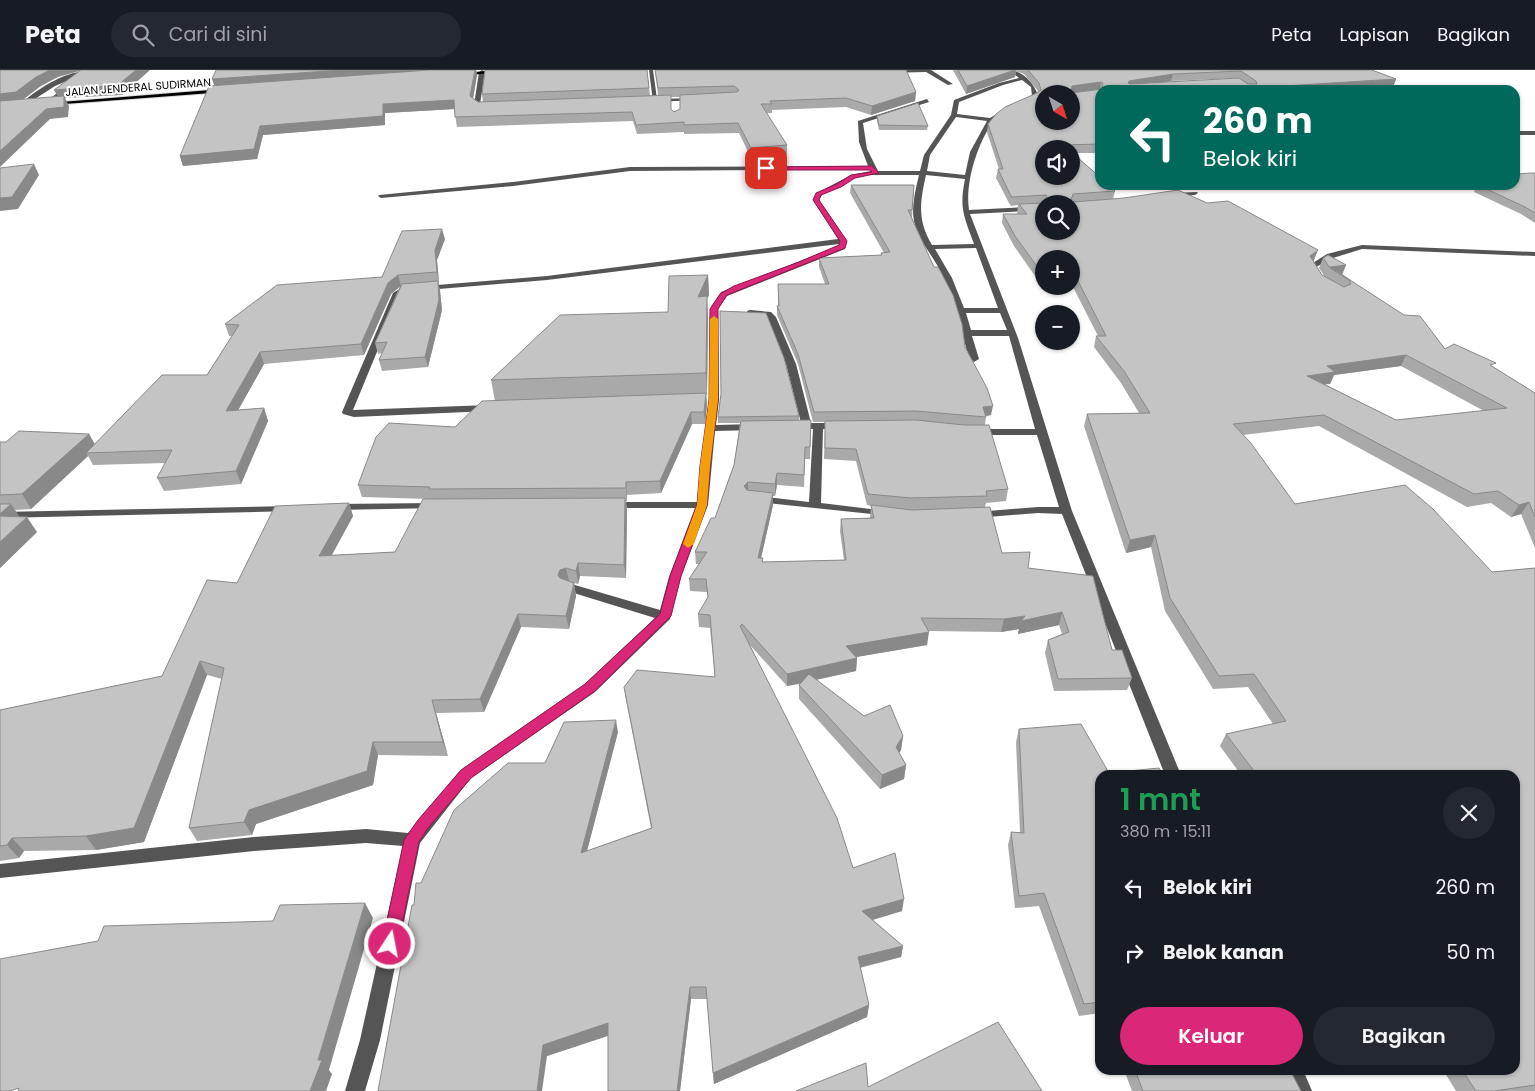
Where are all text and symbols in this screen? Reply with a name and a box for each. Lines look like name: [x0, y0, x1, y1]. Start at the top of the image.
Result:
search box: [111, 12, 461, 57]
text: Peta: [25, 18, 81, 51]
icon: search: [129, 21, 157, 49]
text: Cari di sini: [169, 21, 267, 48]
text: Peta: [1271, 22, 1312, 47]
text: Lapisan: [1340, 22, 1409, 47]
text: Bagikan: [1437, 22, 1510, 47]
street label: JALAN JENDERAL SUDIRMAN: [65, 74, 211, 100]
north arrow: [1035, 85, 1080, 130]
map controls: [1035, 85, 1080, 350]
text: 260 m: [1203, 96, 1313, 145]
icon: left: [1120, 105, 1185, 170]
button: sound: [1035, 140, 1080, 185]
text: Belok kiri: [1203, 143, 1297, 174]
pin: [745, 147, 787, 189]
icon: arrive: [752, 154, 780, 182]
button: search: [1035, 195, 1080, 240]
button: +: [1035, 250, 1080, 295]
button: −: [1035, 305, 1080, 350]
text: 1 mnt: [1120, 778, 1201, 821]
button: close: [1443, 787, 1495, 839]
text: 380 m · 15:11: [1120, 820, 1211, 843]
icon: left: [1120, 874, 1148, 902]
text: Belok kiri: [1163, 874, 1252, 901]
text: 260 m: [1435, 874, 1495, 901]
position arrow: [363, 917, 415, 969]
icon: right: [1120, 939, 1148, 967]
text: Belok kanan: [1163, 939, 1284, 966]
text: 50 m: [1446, 939, 1495, 966]
button: Keluar: [1120, 1007, 1303, 1065]
button: Bagikan: [1313, 1007, 1495, 1065]

